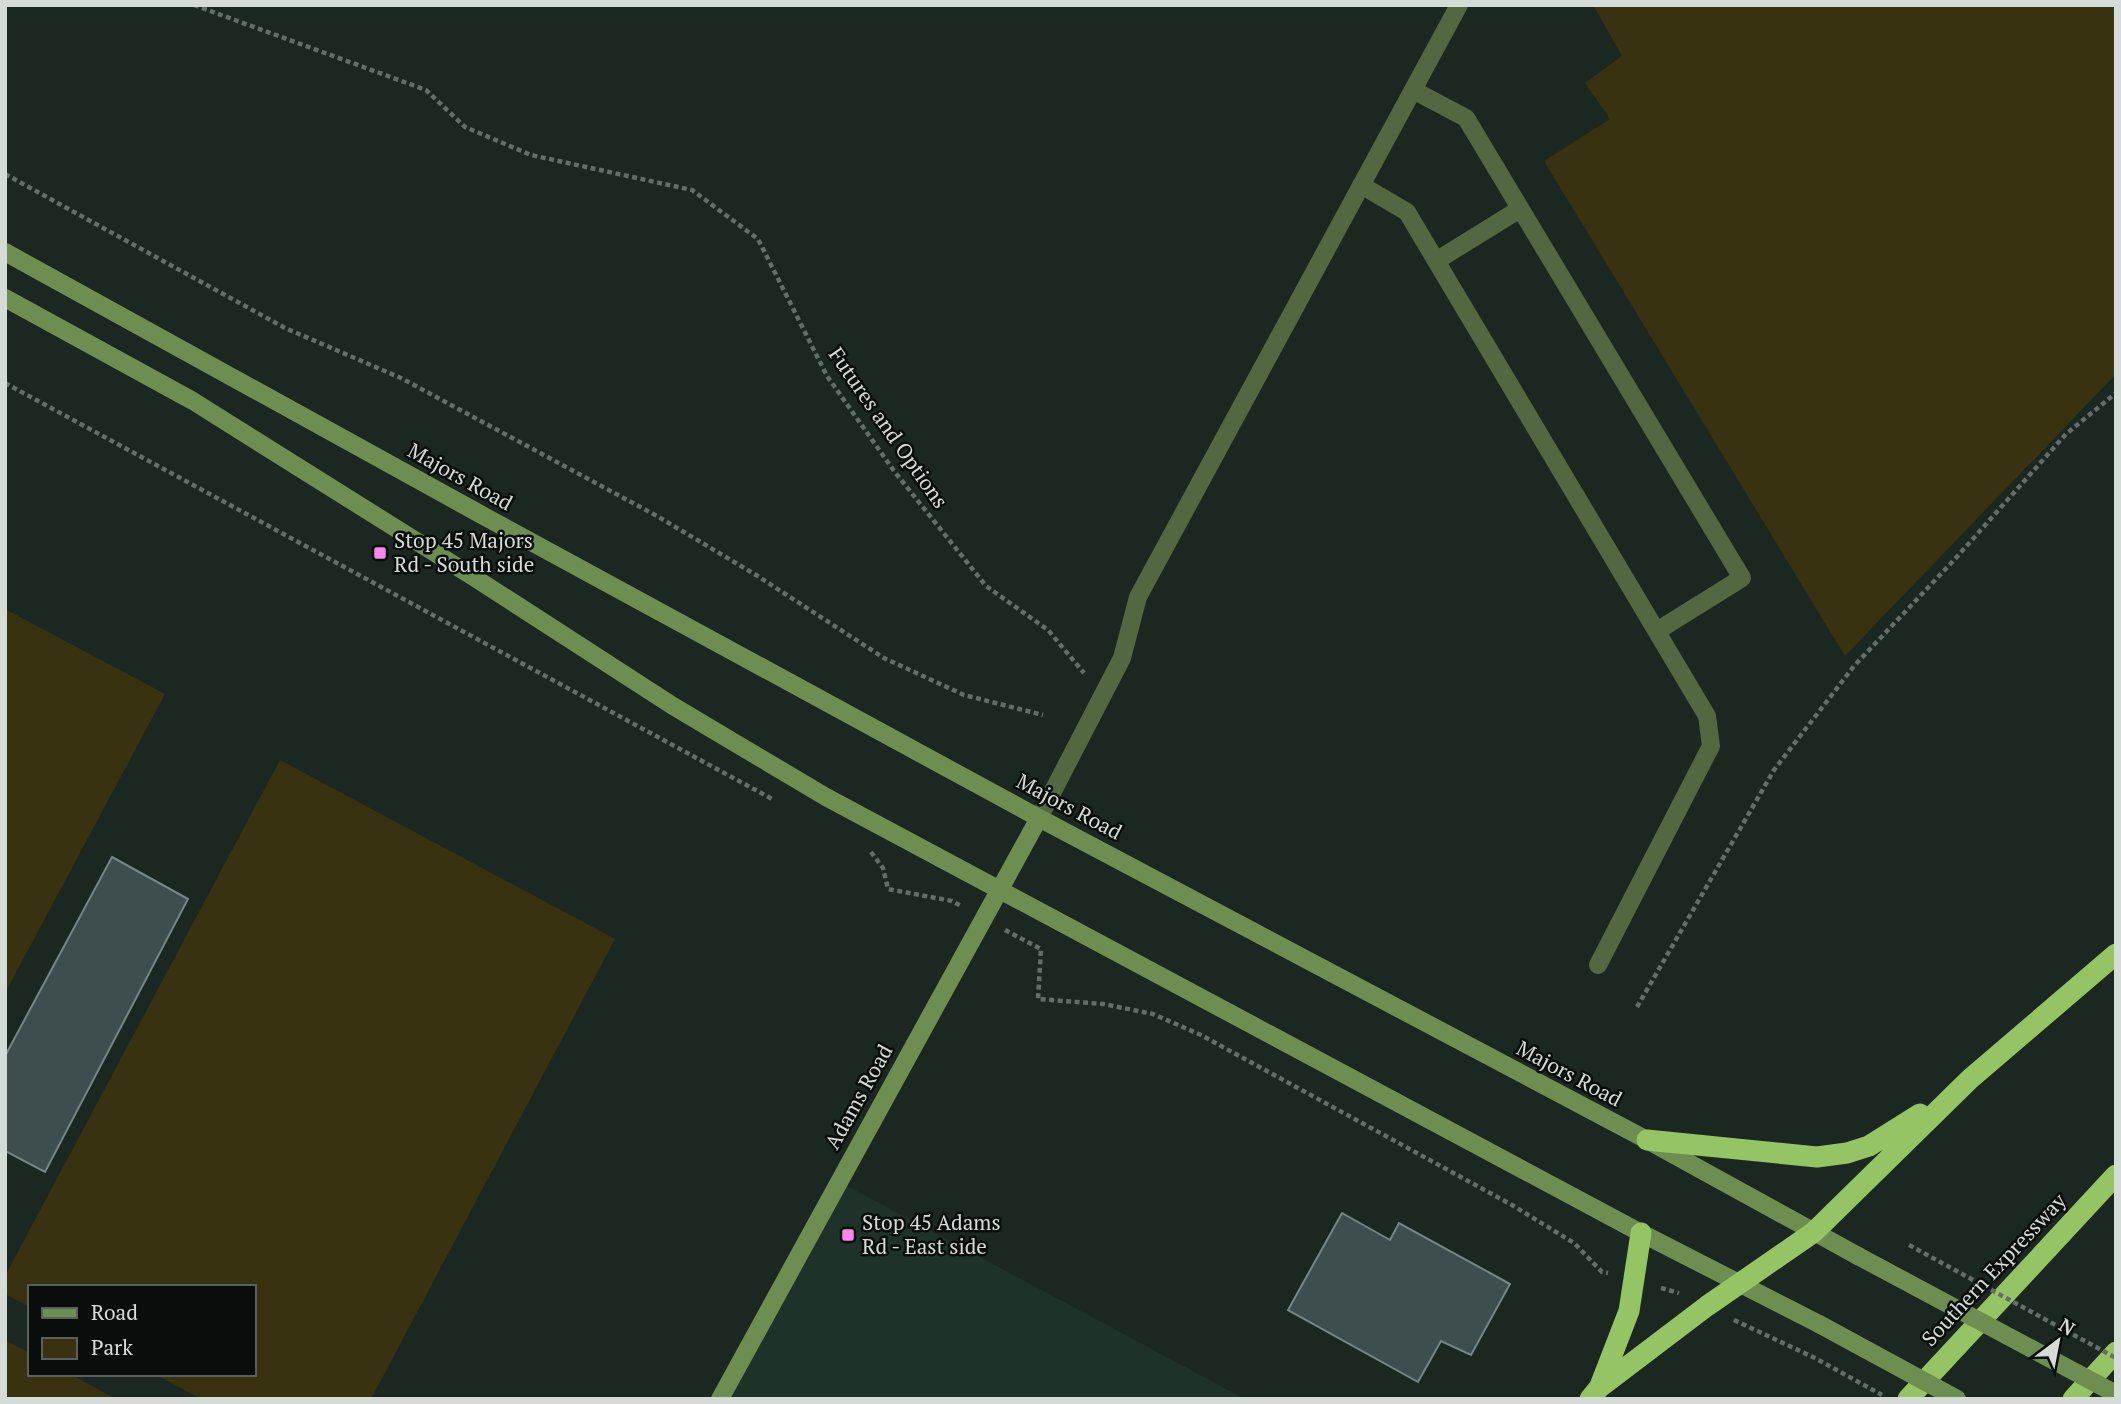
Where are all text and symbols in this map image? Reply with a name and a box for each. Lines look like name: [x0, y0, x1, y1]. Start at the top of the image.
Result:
street label: Futures and Options: [823, 341, 955, 513]
street label: Majors Road: [403, 436, 518, 517]
place label: Stop 45 Majors Rd - South side: [394, 526, 534, 578]
marker: Stop 45 Majors Rd - South side: [372, 545, 388, 561]
street label: Majors Road: [1012, 767, 1127, 846]
street label: Majors Road: [1512, 1034, 1627, 1113]
street label: Adams Road: [818, 1039, 899, 1154]
street label: Southern Expressway: [1915, 1187, 2072, 1352]
place label: Stop 45 Adams Rd - East side: [862, 1208, 1001, 1260]
marker: Stop 45 Adams Rd - East side: [840, 1227, 856, 1243]
legend: [28, 1285, 256, 1376]
text: Road: [91, 1298, 138, 1326]
north arrow: [2023, 1306, 2093, 1376]
text: N: [2055, 1312, 2081, 1341]
text: Park: [91, 1333, 133, 1361]

